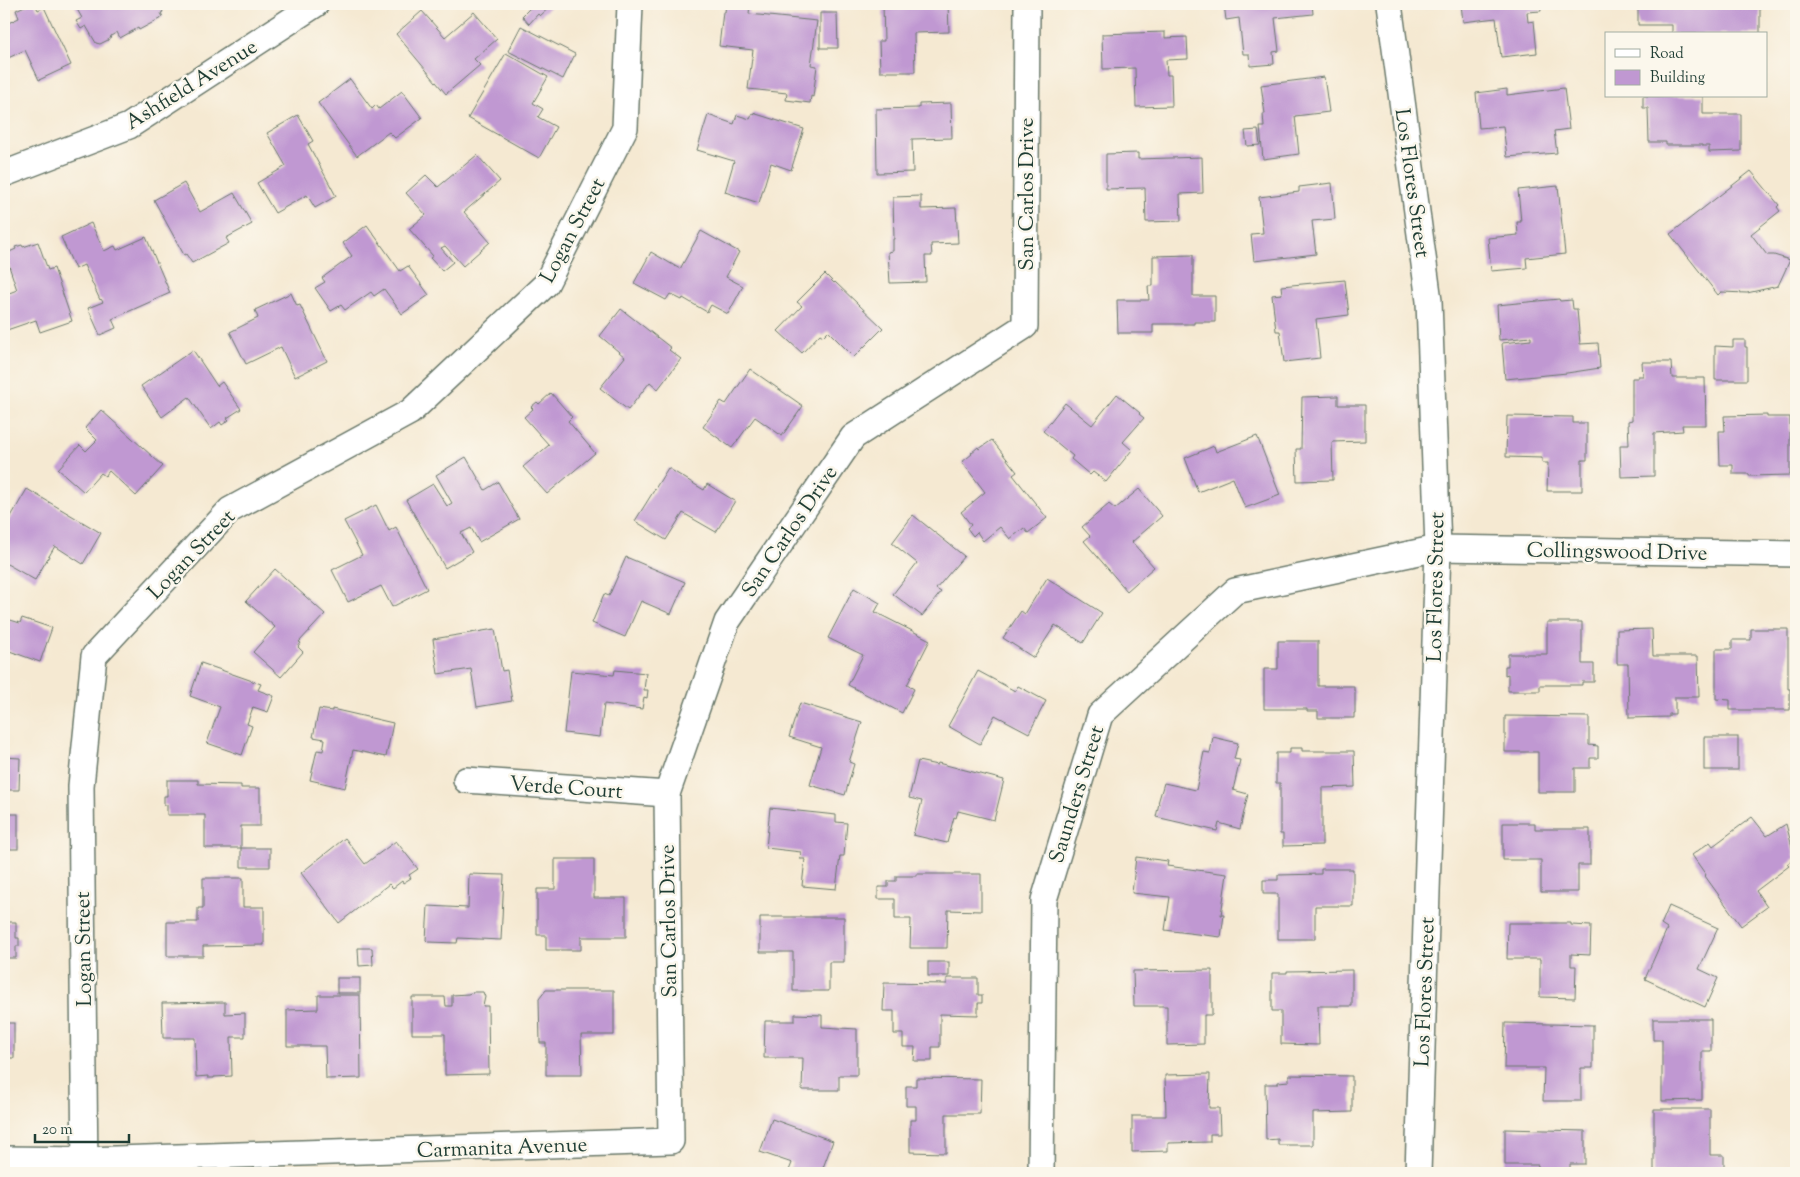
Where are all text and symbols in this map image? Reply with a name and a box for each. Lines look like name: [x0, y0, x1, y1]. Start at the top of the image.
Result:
legend: [1605, 32, 1768, 98]
street label: Ashfield Avenue: [120, 33, 264, 138]
text: Road: [1650, 44, 1684, 65]
text: Building: [1650, 68, 1705, 89]
street label: Los Flores Street: [1386, 107, 1436, 260]
street label: San Carlos Drive: [1013, 117, 1043, 271]
street label: Logan Street: [533, 173, 614, 289]
street label: San Carlos Drive: [735, 460, 846, 604]
street label: Logan Street: [142, 504, 243, 607]
street label: Los Flores Street: [1421, 512, 1453, 662]
street label: Collingswood Drive: [1526, 536, 1708, 570]
street label: Saunders Street: [1043, 722, 1113, 867]
street label: Verde Court: [508, 770, 623, 808]
street label: San Carlos Drive: [654, 844, 686, 998]
street label: Logan Street: [69, 891, 101, 1007]
street label: Los Flores Street: [1408, 916, 1444, 1068]
scale bar: [35, 1112, 129, 1144]
text: 20 m: [42, 1120, 73, 1141]
street label: Carmanita Avenue: [416, 1131, 588, 1167]

